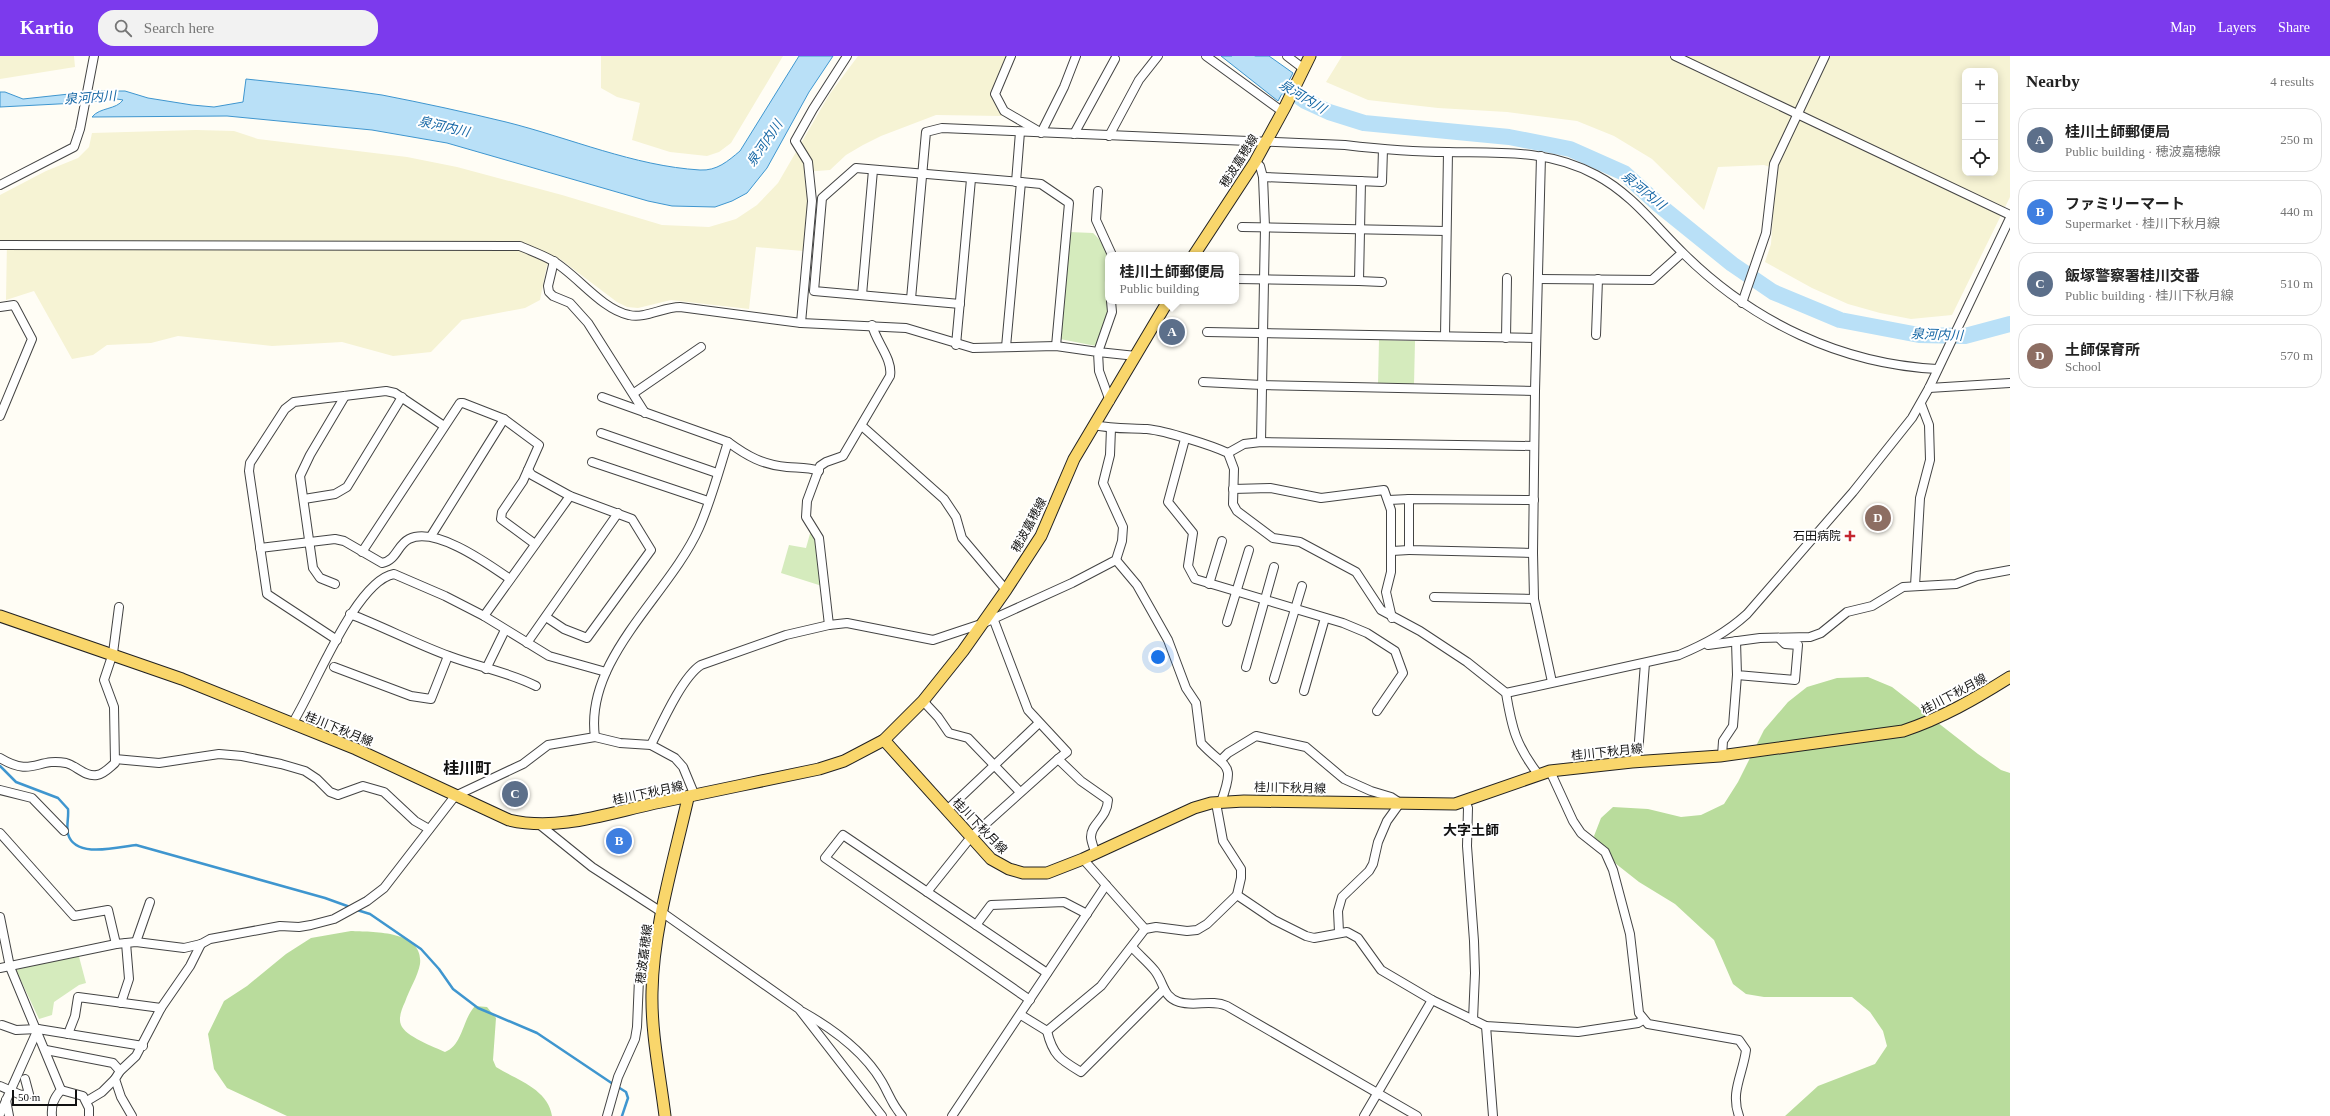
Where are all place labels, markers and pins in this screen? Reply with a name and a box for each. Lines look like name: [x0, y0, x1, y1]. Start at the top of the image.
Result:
pin: A: [1159, 317, 1185, 347]
pin: D: [1865, 503, 1891, 533]
place label: 石田病院: [1793, 529, 1841, 543]
marker: 石田病院: [1844, 530, 1856, 542]
pin: C: [502, 779, 528, 809]
pin: B: [606, 826, 632, 856]

